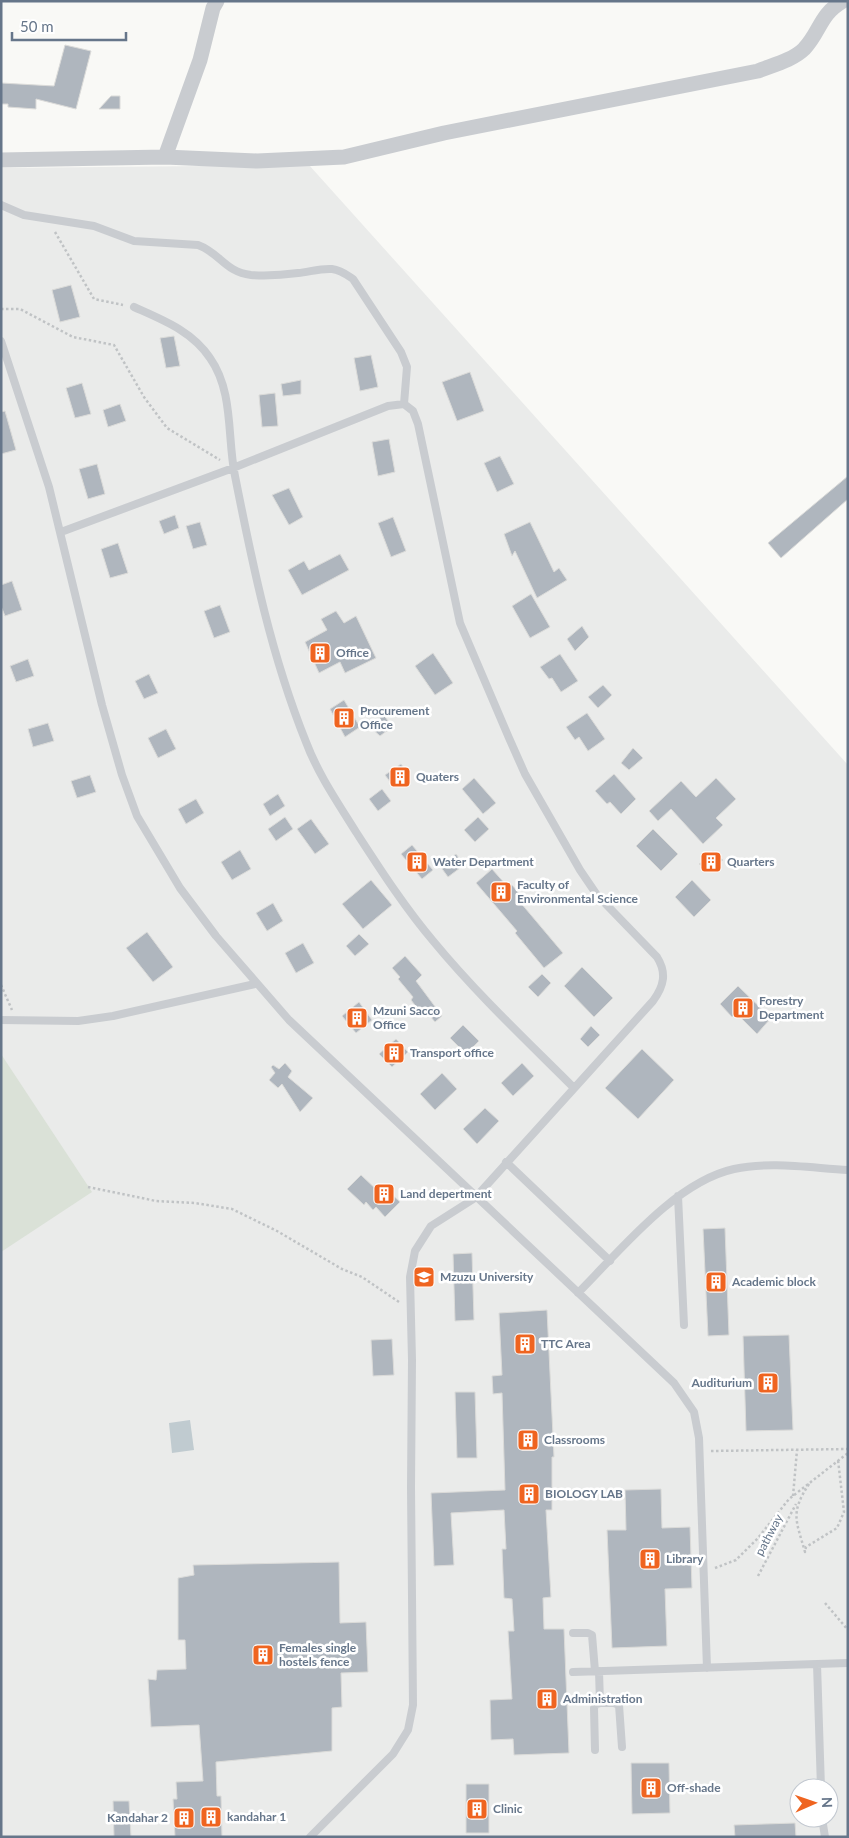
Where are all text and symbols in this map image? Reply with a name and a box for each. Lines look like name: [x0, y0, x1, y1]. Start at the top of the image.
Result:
scale bar: [12, 10, 126, 42]
text: 50 m: [20, 17, 54, 35]
building icon: Office: [308, 641, 332, 665]
place label: Office: [336, 645, 369, 660]
place label: Procurement Office: [360, 703, 430, 732]
building icon: Procurement Office: [332, 706, 356, 730]
building icon: Quaters: [388, 765, 412, 789]
place label: Quaters: [416, 769, 459, 784]
building icon: Water Department: [405, 850, 429, 874]
building icon: Quarters: [699, 850, 723, 874]
place label: Water Department: [433, 854, 534, 869]
place label: Quarters: [727, 854, 775, 869]
place label: Faculty of Environmental Science: [517, 877, 639, 906]
building icon: Faculty of Environmental Science: [489, 880, 513, 904]
place label: Forestry Department: [759, 993, 824, 1022]
building icon: Forestry Department: [731, 996, 755, 1020]
place label: Mzuni Sacco Office: [373, 1003, 440, 1032]
building icon: Mzuni Sacco Office: [345, 1006, 369, 1030]
building icon: Transport office: [382, 1041, 406, 1065]
place label: Transport office: [410, 1045, 495, 1060]
building icon: Land depertment: [372, 1182, 396, 1206]
place label: Land depertment: [400, 1186, 492, 1201]
school or university icon: Mzuzu University: [412, 1265, 436, 1289]
place label: Mzuzu University: [440, 1269, 534, 1284]
building icon: Academic block: [704, 1270, 728, 1294]
place label: Academic block: [731, 1274, 817, 1289]
building icon: TTC Area: [513, 1332, 537, 1356]
place label: TTC Area: [541, 1336, 591, 1351]
building icon: Auditurium: [756, 1371, 780, 1395]
place label: Auditurium: [691, 1375, 752, 1390]
building icon: Classrooms: [516, 1428, 540, 1452]
place label: Classrooms: [544, 1432, 605, 1447]
building icon: BIOLOGY LAB: [517, 1482, 541, 1506]
place label: BIOLOGY LAB: [545, 1486, 623, 1501]
street label: pathway: [751, 1511, 786, 1558]
building icon: Library: [638, 1547, 662, 1571]
place label: Library: [666, 1551, 704, 1566]
place label: Females single hostels fence: [279, 1640, 357, 1669]
building icon: Females single hostels fence: [251, 1643, 275, 1667]
building icon: Administration: [535, 1687, 559, 1711]
place label: Administration: [562, 1691, 643, 1706]
building icon: Off-shade: [639, 1776, 663, 1800]
north arrow: [789, 1778, 839, 1828]
place label: Off-shade: [667, 1780, 721, 1795]
building icon: Clinic: [465, 1797, 489, 1821]
text: N: [819, 1797, 836, 1808]
place label: Clinic: [493, 1801, 523, 1816]
building icon: kandahar 1: [199, 1805, 223, 1829]
building icon: Kandahar 2: [172, 1806, 196, 1830]
place label: kandahar 1: [227, 1809, 286, 1824]
place label: Kandahar 2: [107, 1810, 168, 1825]

